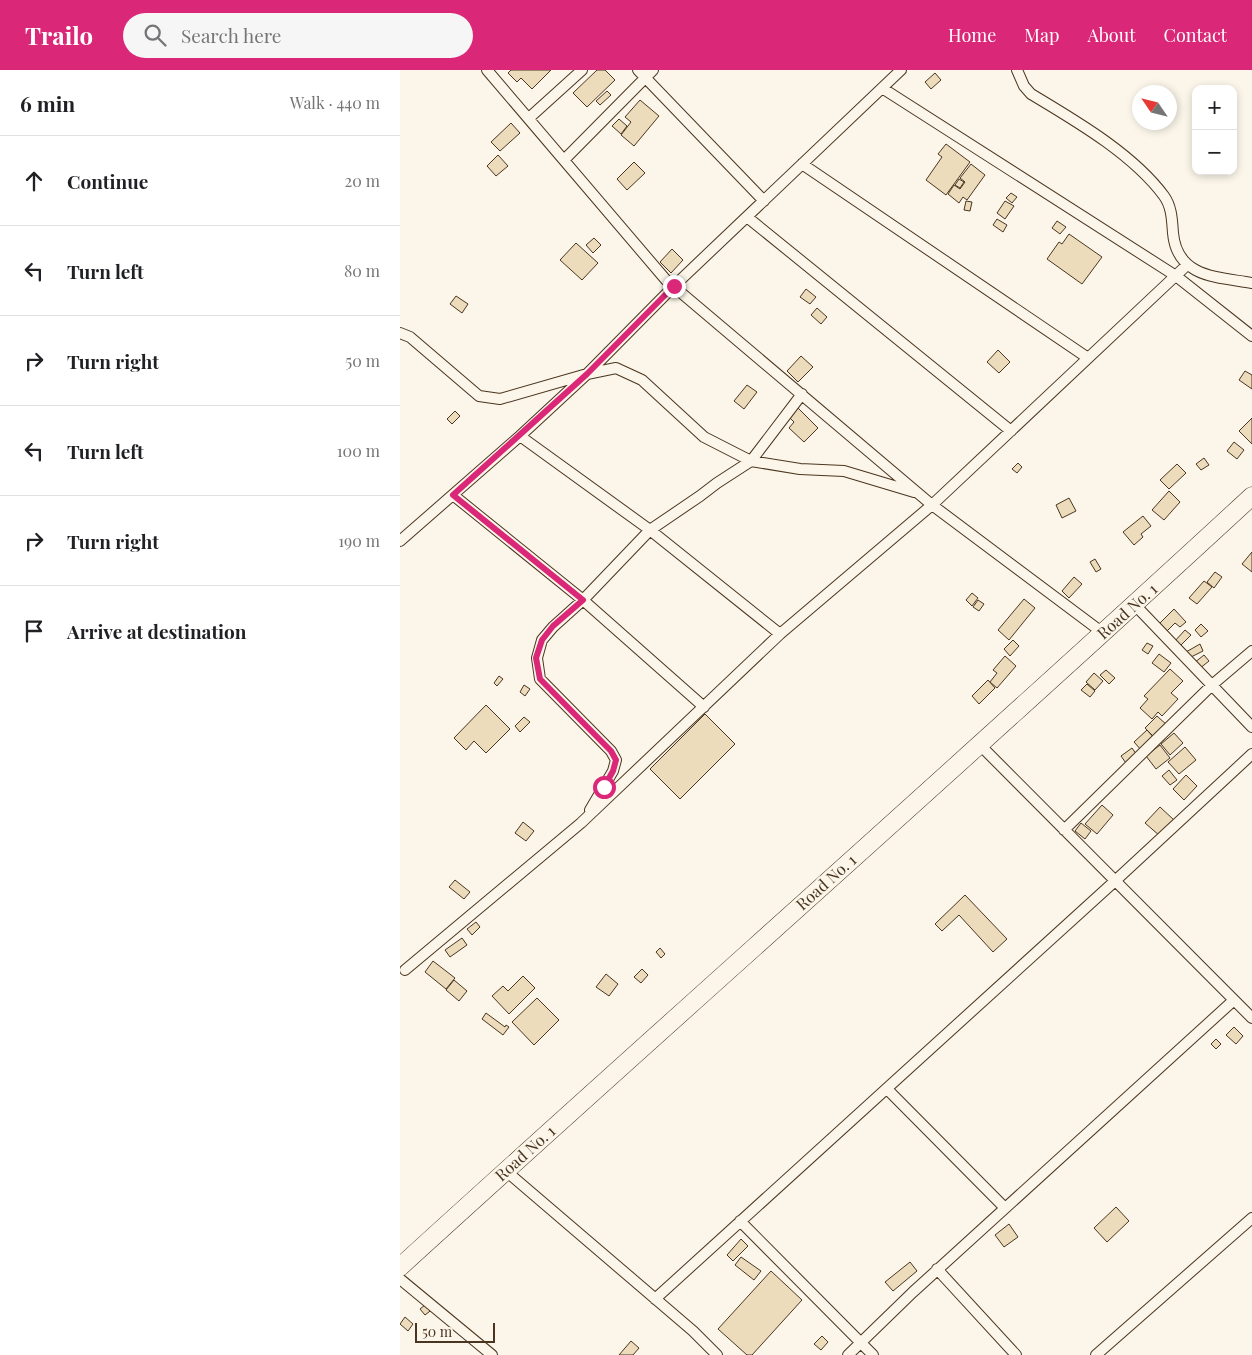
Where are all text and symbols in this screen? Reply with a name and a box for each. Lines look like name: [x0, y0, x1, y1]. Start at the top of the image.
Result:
search box: [123, 13, 473, 58]
text: Trailo: [25, 19, 93, 51]
icon: search: [141, 21, 169, 49]
text: Search here: [181, 22, 282, 48]
text: Home: [948, 23, 996, 47]
text: Map: [1024, 23, 1059, 47]
text: About: [1087, 23, 1136, 47]
text: Contact: [1164, 23, 1227, 47]
north arrow: [1132, 85, 1177, 130]
map controls: [1192, 85, 1237, 175]
button: +: [1192, 85, 1237, 130]
text: 6 min: [20, 89, 75, 117]
text: Walk · 440 m: [290, 92, 380, 113]
button: −: [1192, 130, 1237, 175]
icon: ahead: [20, 167, 48, 195]
text: Continue: [67, 168, 148, 194]
text: 20 m: [345, 170, 380, 191]
icon: left: [20, 257, 48, 285]
text: Turn left: [67, 258, 144, 284]
text: 80 m: [344, 260, 380, 281]
route end: [663, 275, 686, 298]
icon: right: [20, 347, 48, 375]
text: Turn right: [67, 348, 159, 374]
text: 50 m: [346, 350, 380, 371]
icon: left: [20, 437, 48, 465]
text: Turn left: [67, 438, 144, 464]
text: 100 m: [337, 440, 380, 461]
icon: right: [20, 527, 48, 555]
text: Turn right: [67, 528, 159, 554]
text: 190 m: [338, 530, 380, 551]
street label: Road No. 1: [1092, 578, 1161, 643]
icon: arrive: [20, 617, 48, 645]
text: Arrive at destination: [67, 618, 247, 644]
route start: [593, 776, 616, 799]
street label: Road No. 1: [791, 849, 860, 914]
street label: Road No. 1: [490, 1120, 559, 1185]
scale bar: [415, 1320, 495, 1343]
text: 50 m: [422, 1322, 452, 1341]

